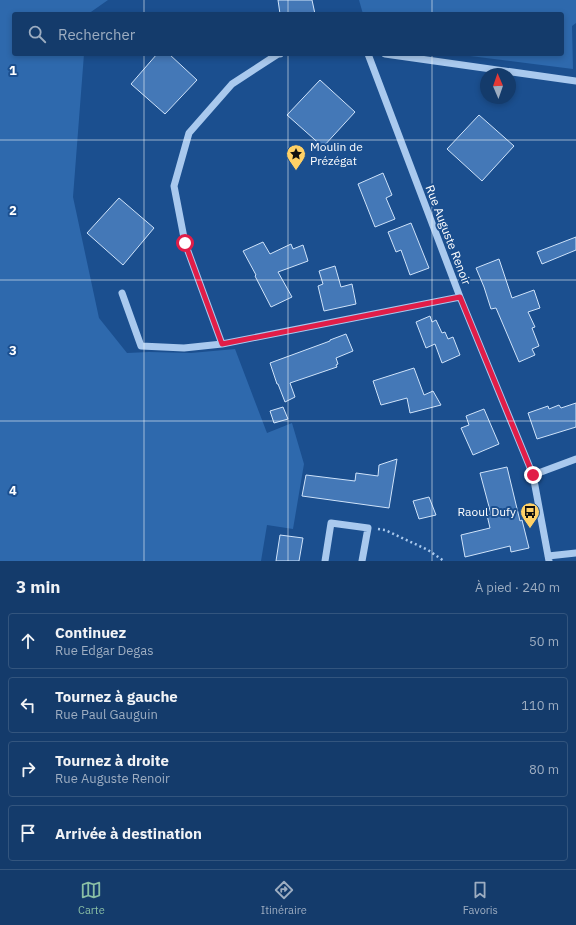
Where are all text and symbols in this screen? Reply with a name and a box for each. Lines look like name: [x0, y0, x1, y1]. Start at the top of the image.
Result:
search box: [12, 12, 564, 56]
icon: search: [26, 23, 48, 45]
text: Rechercher: [58, 25, 135, 44]
text: 1: [9, 62, 17, 79]
north arrow: [480, 68, 516, 104]
place label: Moulin de Prézégat: [310, 139, 363, 168]
place icon: Moulin de Prézégat: [285, 143, 307, 171]
street label: Rue Auguste Renoir: [422, 183, 475, 287]
text: 2: [9, 202, 17, 219]
route start: [176, 234, 194, 252]
text: 3: [9, 342, 17, 359]
route end: [524, 466, 542, 484]
text: 4: [9, 482, 17, 499]
bus stop icon: Raoul Dufy: [519, 501, 541, 529]
place label: Raoul Dufy: [458, 504, 516, 519]
text: 3 min: [16, 576, 60, 598]
text: À pied · 240 m: [475, 579, 560, 596]
text: Continuez: [55, 623, 126, 642]
icon: ahead: [17, 630, 39, 652]
text: 50 m: [529, 633, 559, 650]
text: Rue Edgar Degas: [55, 642, 153, 659]
text: Tournez à gauche: [55, 687, 178, 706]
icon: left: [17, 694, 39, 716]
text: 110 m: [521, 697, 559, 714]
text: Rue Paul Gauguin: [55, 706, 158, 723]
text: Tournez à droite: [55, 751, 169, 770]
icon: right: [17, 758, 39, 780]
text: 80 m: [529, 761, 559, 778]
text: Rue Auguste Renoir: [55, 770, 170, 787]
icon: arrive: [17, 822, 39, 844]
text: Arrivée à destination: [55, 824, 202, 843]
tab: Carte: [78, 879, 105, 917]
tab: Itinéraire: [261, 879, 307, 917]
tab: Favoris: [463, 879, 498, 917]

